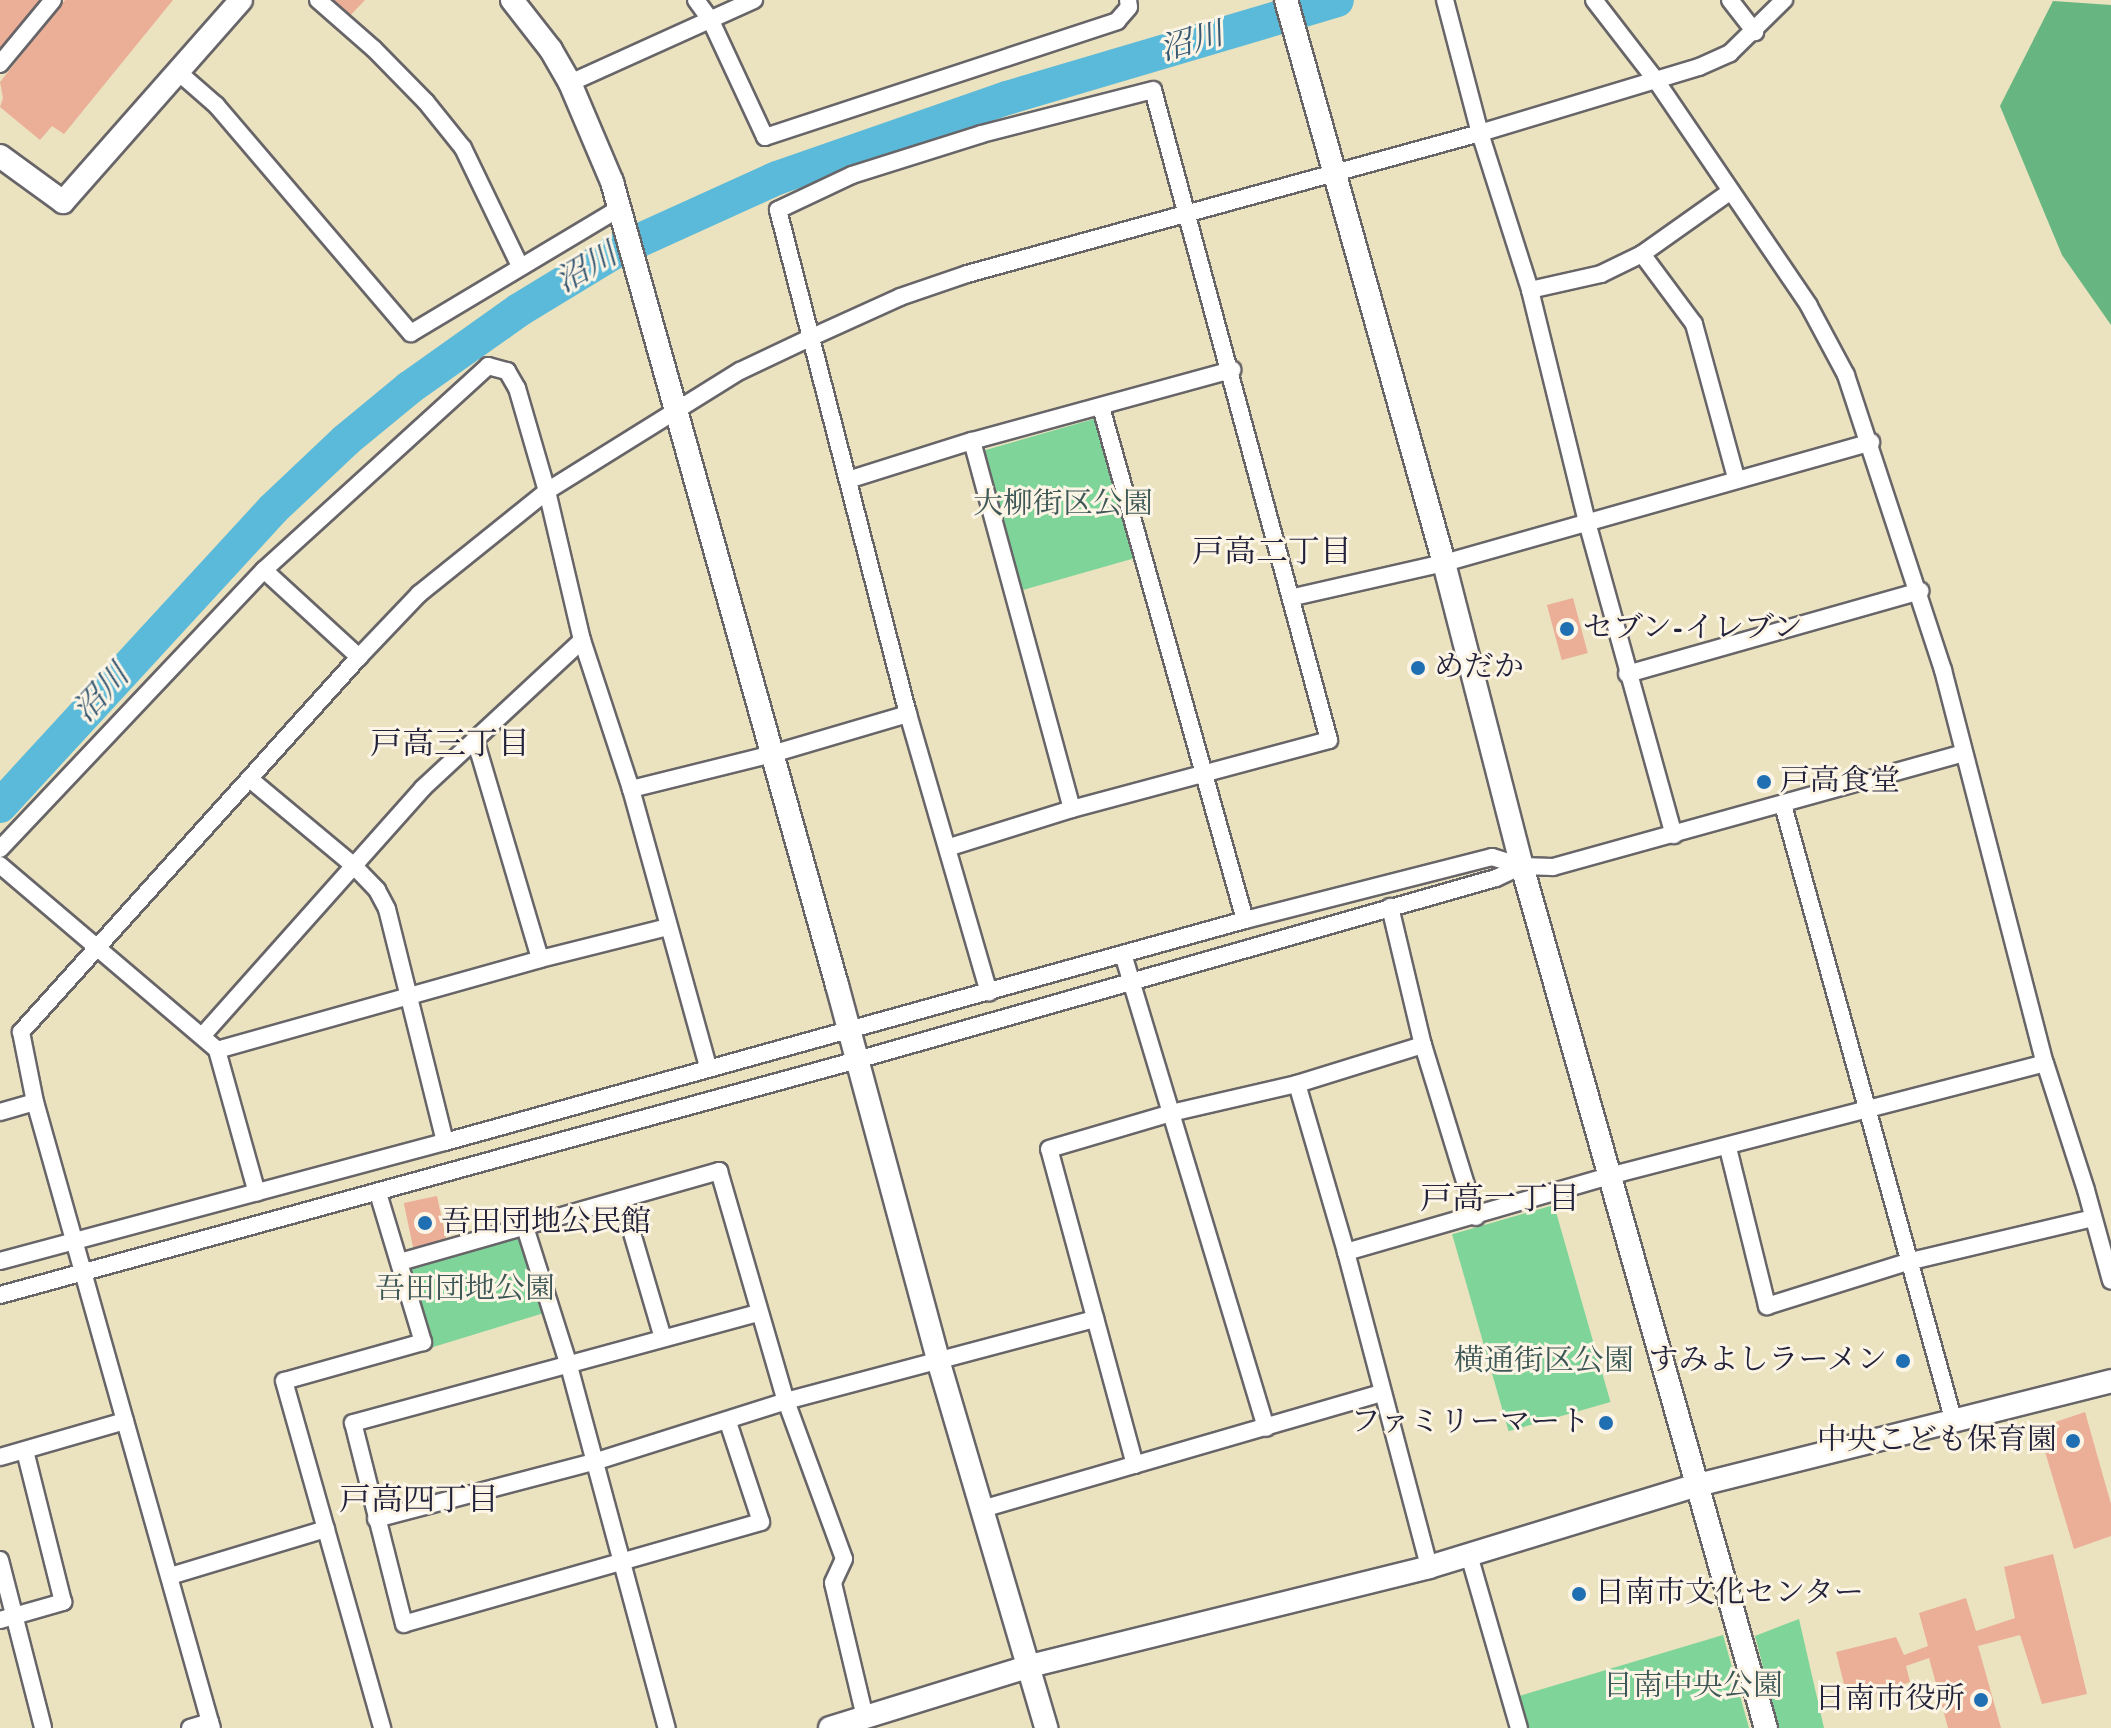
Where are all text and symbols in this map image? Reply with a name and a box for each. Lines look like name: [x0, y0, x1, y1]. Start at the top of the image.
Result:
water label: 沼川: [1156, 16, 1228, 70]
water label: 沼川: [550, 236, 624, 302]
park label: 大柳街区公園: [973, 487, 1153, 523]
district label: 戸高二丁目: [1192, 534, 1352, 572]
place label: セブン-イレブン: [1583, 611, 1805, 647]
marker: セブン-イレブン: [1558, 620, 1576, 638]
place label: めだか: [1434, 650, 1524, 686]
water label: 沼川: [66, 658, 138, 730]
marker: めだか: [1409, 659, 1427, 677]
district label: 戸高三丁目: [370, 726, 530, 764]
place label: 戸高食堂: [1780, 764, 1900, 800]
marker: 戸高食堂: [1755, 773, 1773, 791]
district label: 戸高一丁目: [1420, 1181, 1580, 1219]
place label: 吾田団地公民館: [441, 1205, 651, 1241]
marker: 吾田団地公民館: [416, 1214, 434, 1232]
park label: 吾田団地公園: [375, 1272, 555, 1308]
place label: すみよしラーメン: [1647, 1343, 1887, 1379]
park label: 横通街区公園: [1454, 1344, 1634, 1380]
marker: すみよしラーメン: [1894, 1352, 1912, 1370]
place label: ファミリーマート: [1350, 1405, 1590, 1441]
marker: ファミリーマート: [1597, 1414, 1615, 1432]
place label: 中央こども保育園: [1817, 1423, 2057, 1459]
marker: 中央こども保育園: [2064, 1432, 2082, 1450]
district label: 戸高四丁目: [339, 1482, 499, 1520]
place label: 日南市文化センター: [1595, 1576, 1865, 1612]
marker: 日南市文化センター: [1570, 1585, 1588, 1603]
park label: 日南中央公園: [1603, 1669, 1783, 1705]
place label: 日南市役所: [1815, 1682, 1965, 1718]
marker: 日南市役所: [1972, 1691, 1990, 1709]

